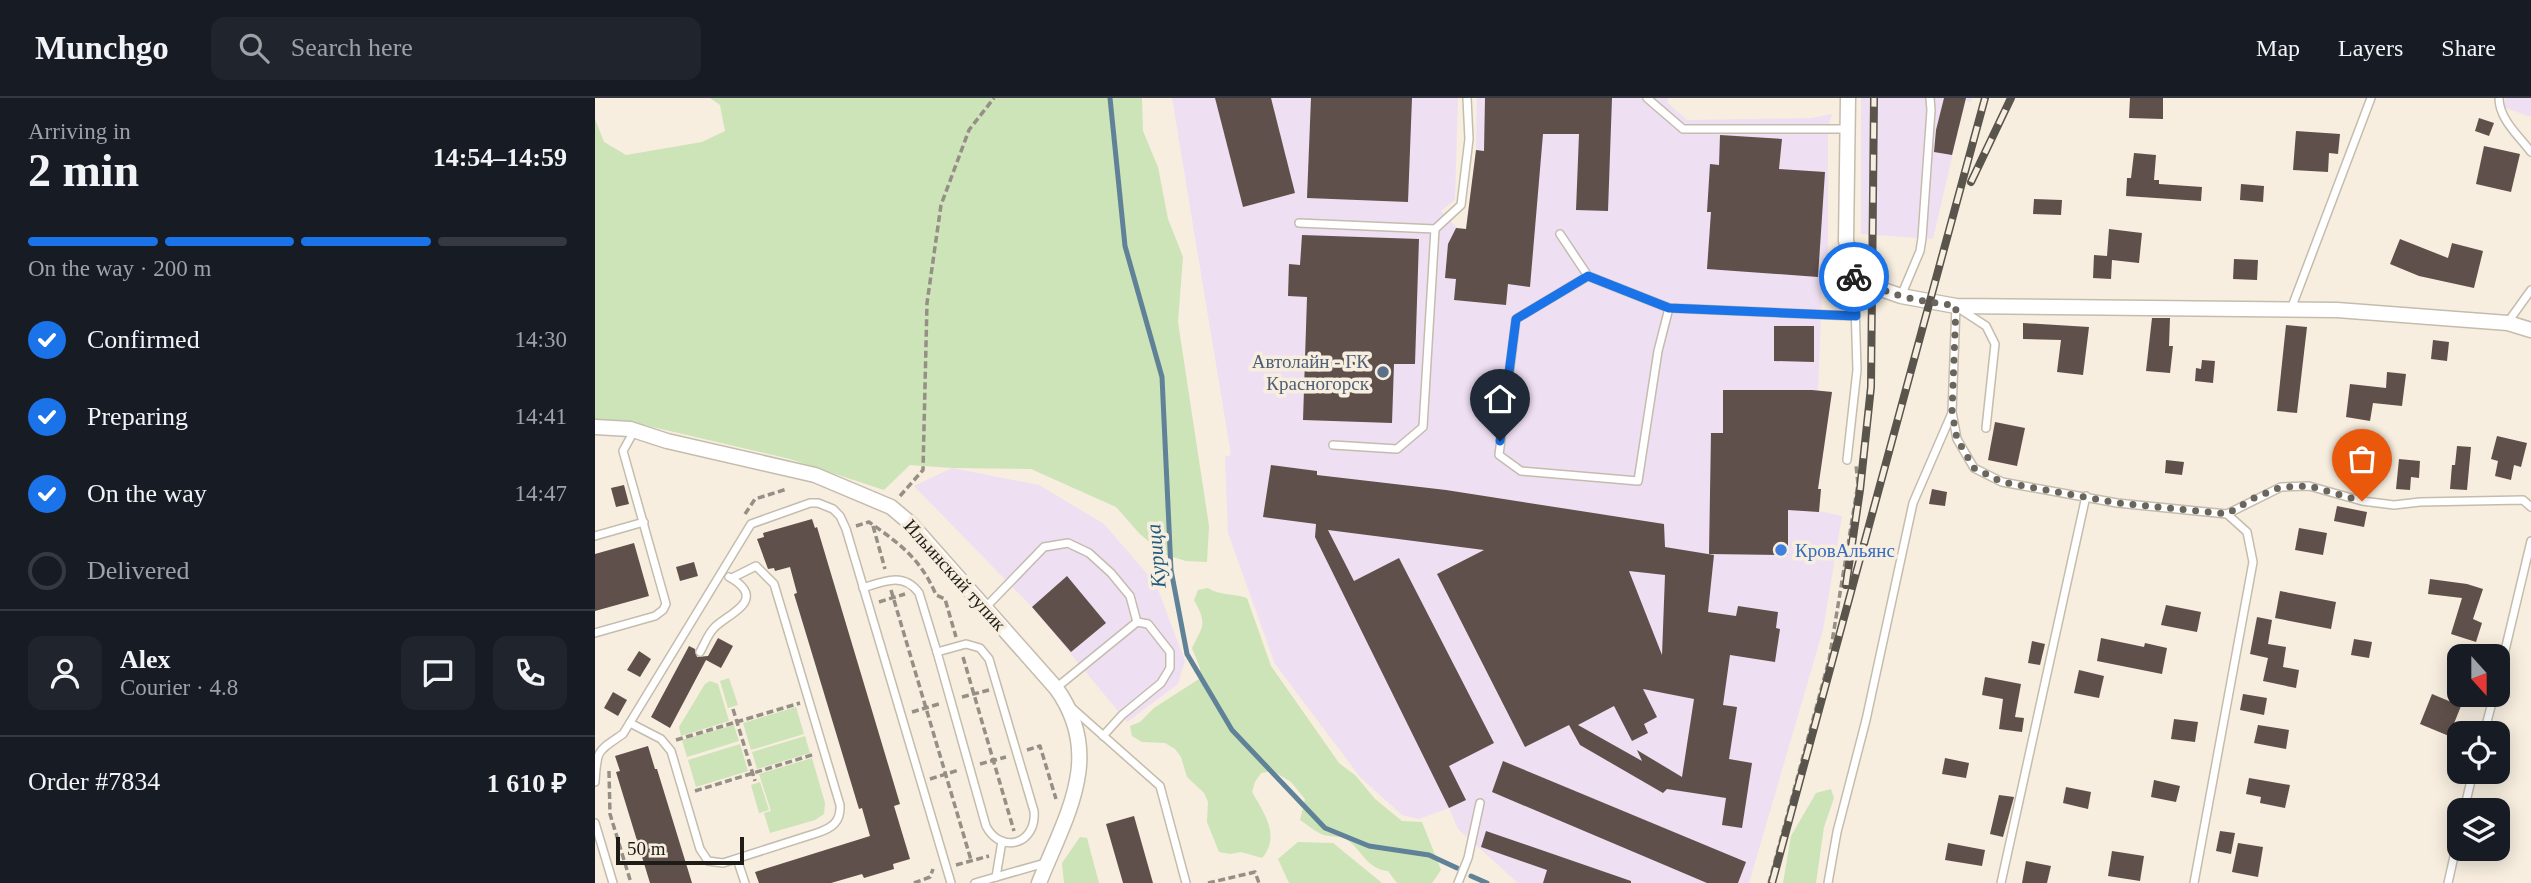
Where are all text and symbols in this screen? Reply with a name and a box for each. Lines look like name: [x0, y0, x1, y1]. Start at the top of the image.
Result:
search box: [211, 17, 701, 80]
icon: search: [235, 29, 273, 67]
text: Munchgo: [35, 30, 169, 66]
text: Search here: [291, 33, 413, 62]
text: Map: [2256, 35, 2300, 61]
text: Layers: [2338, 35, 2403, 61]
text: Share: [2441, 35, 2496, 61]
text: Arriving in: [28, 119, 131, 144]
text: 14:54–14:59: [433, 143, 567, 172]
text: 2 min: [28, 145, 139, 196]
courier: [1819, 242, 1889, 312]
text: On the way · 200 m: [28, 256, 211, 281]
icon: bike: [1835, 258, 1873, 296]
icon: check: [28, 321, 66, 359]
text: Confirmed: [87, 325, 200, 354]
text: 14:30: [515, 327, 567, 352]
place label: Автолайн - ГК Красногорск: [1252, 351, 1370, 394]
marker: Автолайн - ГК Красногорск: [1375, 364, 1391, 380]
pin: [1470, 369, 1530, 441]
icon: home: [1481, 380, 1519, 418]
icon: check: [28, 398, 66, 436]
text: Preparing: [87, 402, 188, 431]
text: 14:41: [515, 404, 567, 429]
pin: [2332, 429, 2392, 501]
icon: bag: [2343, 440, 2381, 478]
icon: check: [28, 475, 66, 513]
text: On the way: [87, 479, 207, 508]
text: 14:47: [515, 481, 567, 506]
street label: Ильинский тупик: [900, 515, 1011, 635]
water label: Курица: [1141, 523, 1171, 590]
place label: КровАльянс: [1795, 540, 1895, 561]
marker: КровАльянс: [1773, 542, 1789, 558]
text: Delivered: [87, 556, 190, 585]
button: person: [28, 636, 102, 710]
button: chat: [401, 636, 475, 710]
button: phone: [493, 636, 567, 710]
north arrow: [2447, 644, 2509, 707]
map controls: [2447, 644, 2510, 861]
text: Alex: [120, 645, 171, 674]
text: Courier · 4.8: [120, 675, 238, 700]
button: locate: [2447, 721, 2510, 784]
text: Order #7834: [28, 767, 160, 796]
text: 1 610 ₽: [487, 769, 567, 798]
button: layers: [2447, 798, 2510, 861]
scale bar: [616, 834, 744, 866]
text: 50 m: [627, 838, 666, 859]

